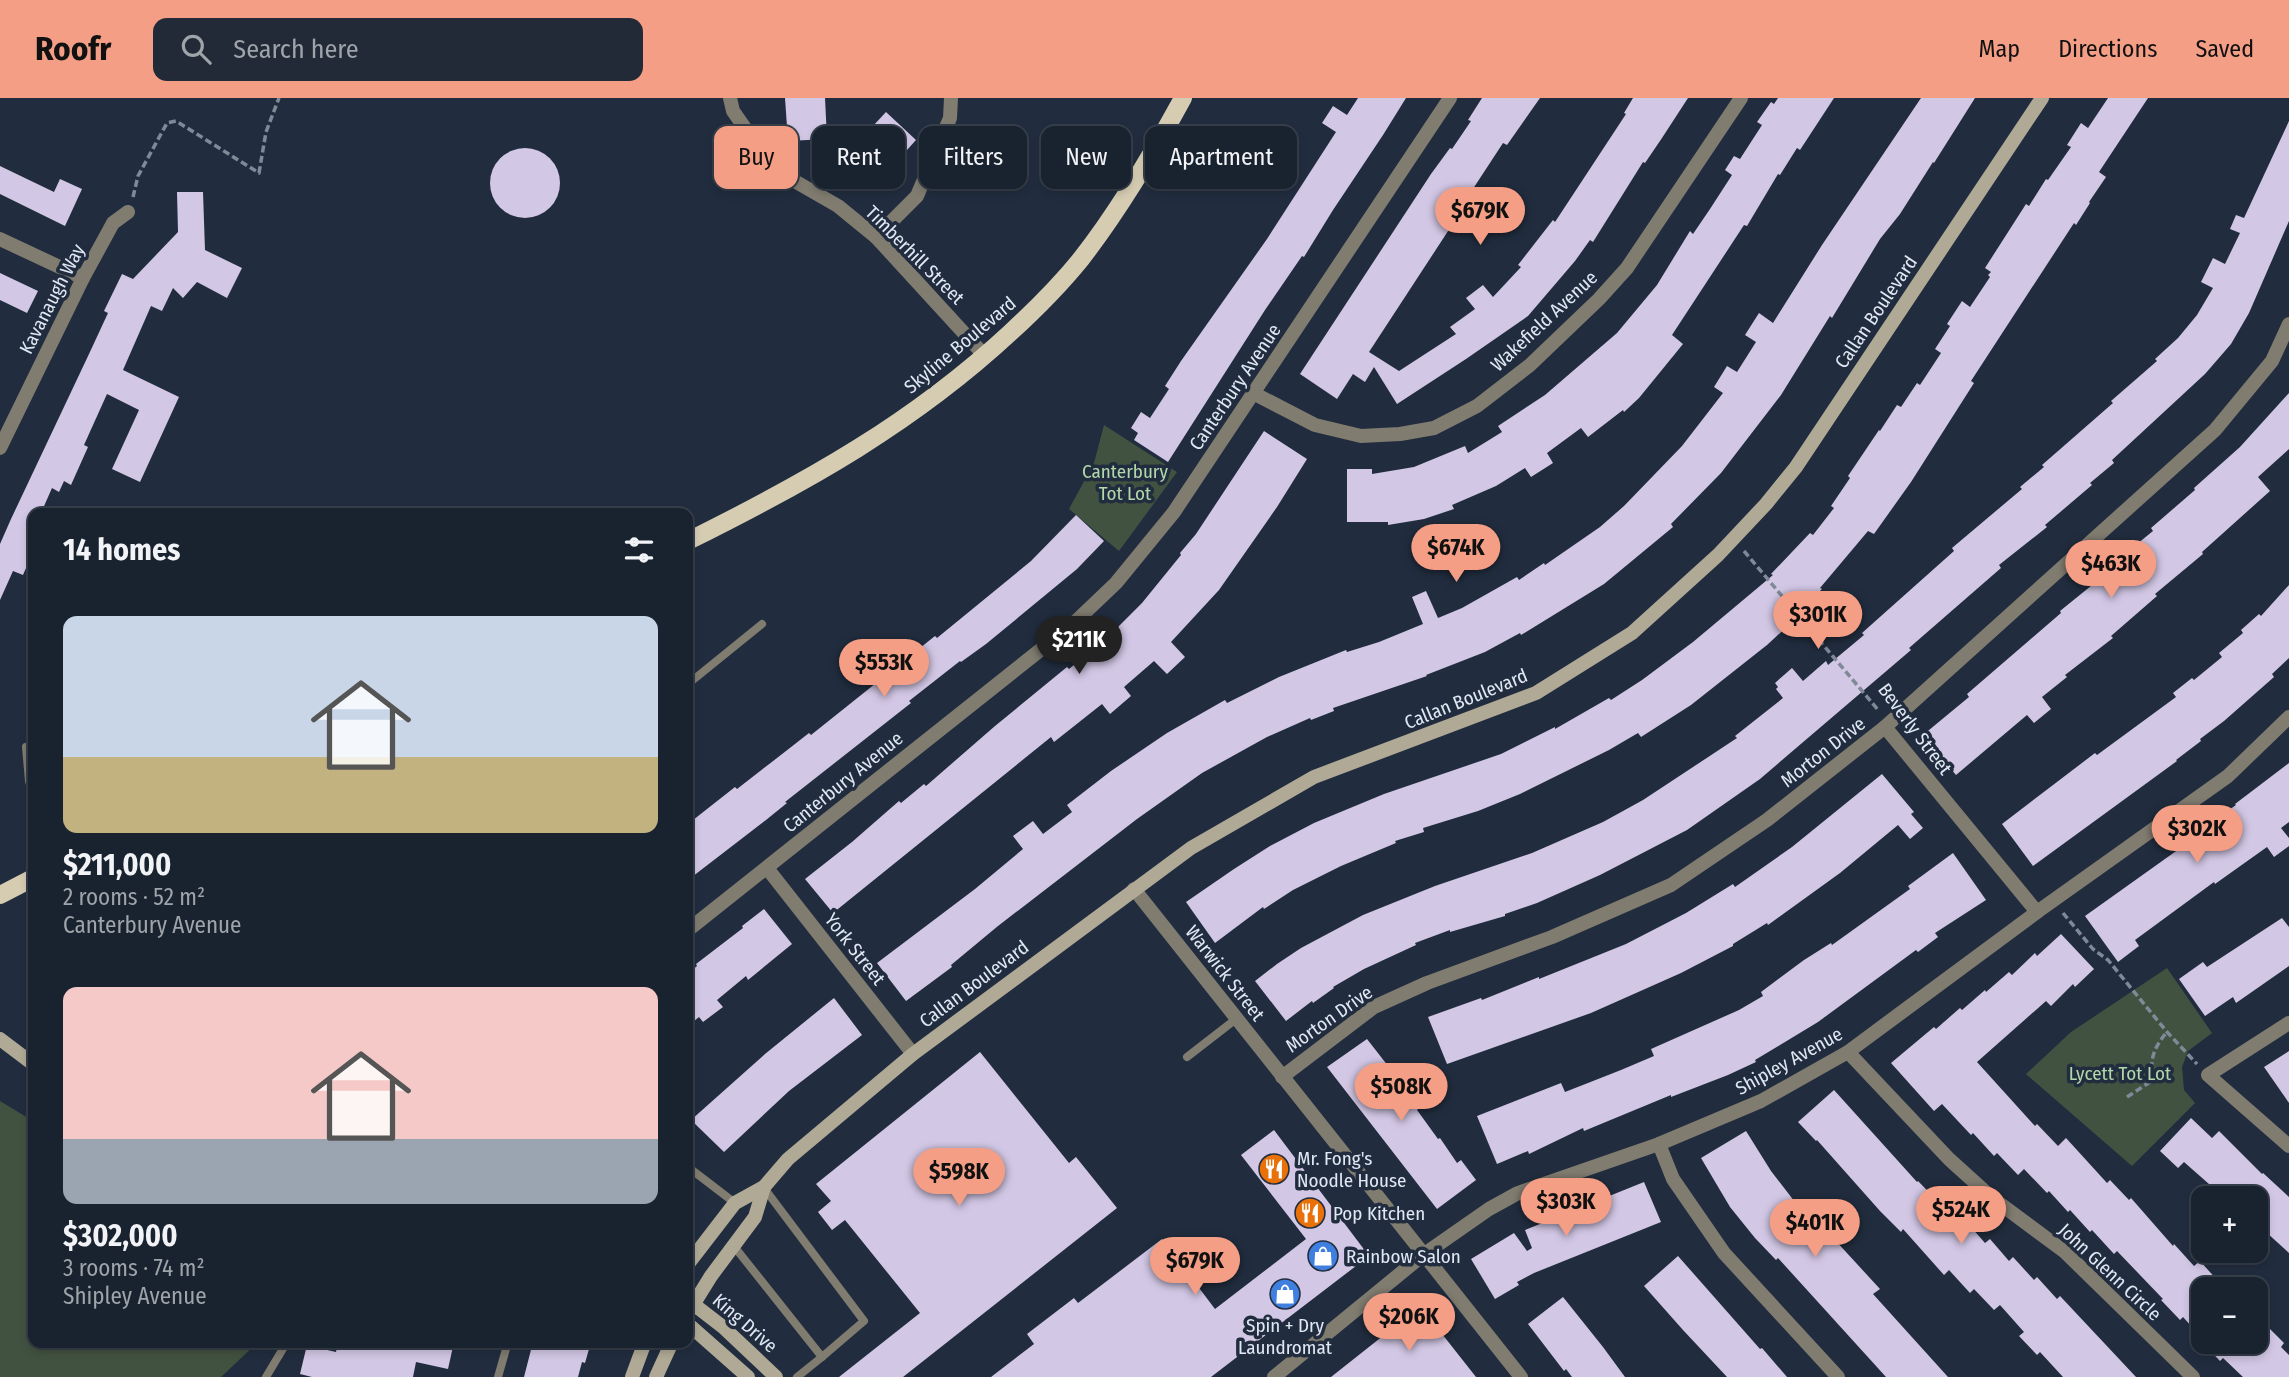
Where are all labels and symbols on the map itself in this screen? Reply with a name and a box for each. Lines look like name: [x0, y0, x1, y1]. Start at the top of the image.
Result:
pin: $679K: [1431, 188, 1529, 247]
street label: Timberhill Street: [861, 201, 970, 310]
street label: Kavanaugh Way: [14, 240, 90, 358]
street label: Callan Boulevard: [1830, 251, 1922, 373]
street label: Wakefield Avenue: [1486, 266, 1602, 376]
street label: Skyline Boulevard: [899, 292, 1021, 398]
street label: Canterbury Avenue: [1184, 319, 1286, 455]
park label: Canterbury Tot Lot: [1082, 460, 1168, 505]
pin: $674K: [1407, 524, 1505, 584]
pin: $463K: [2062, 540, 2160, 600]
pin: $301K: [1769, 592, 1867, 651]
pin: $211K: [1030, 616, 1128, 676]
pin: $553K: [835, 640, 933, 699]
street label: Callan Boulevard: [1401, 664, 1531, 734]
street label: Beverly Street: [1873, 679, 1957, 780]
street label: Morton Drive: [1776, 712, 1870, 792]
street label: Canterbury Avenue: [778, 727, 908, 837]
pin: $302K: [2148, 806, 2246, 865]
street label: York Street: [820, 908, 891, 990]
street label: Warwick Street: [1181, 921, 1270, 1026]
street label: Callan Boulevard: [915, 936, 1033, 1032]
street label: Morton Drive: [1281, 981, 1377, 1057]
street label: Shipley Avenue: [1732, 1022, 1846, 1100]
park label: Lycett Tot Lot: [2069, 1062, 2172, 1085]
pin: $508K: [1352, 1063, 1450, 1123]
place label: Mr. Fong's Noodle House: [1297, 1147, 1406, 1192]
pin: $598K: [910, 1148, 1008, 1208]
restaurant icon: Mr. Fong's Noodle House: [1257, 1152, 1291, 1186]
pin: $303K: [1517, 1178, 1615, 1238]
pin: $524K: [1912, 1186, 2010, 1246]
restaurant icon: Pop Kitchen: [1293, 1196, 1327, 1230]
pin: $401K: [1766, 1200, 1864, 1259]
place label: Pop Kitchen: [1333, 1202, 1425, 1225]
street label: John Glenn Circle: [2054, 1218, 2166, 1326]
pin: $679K: [1146, 1238, 1244, 1297]
shop icon: Rainbow Salon: [1306, 1239, 1340, 1273]
place label: Rainbow Salon: [1346, 1245, 1461, 1268]
shop icon: Spin + Dry Laundromat: [1268, 1277, 1302, 1311]
street label: King Drive: [708, 1289, 782, 1357]
pin: $206K: [1360, 1294, 1458, 1353]
place label: Spin + Dry Laundromat: [1238, 1314, 1333, 1359]

